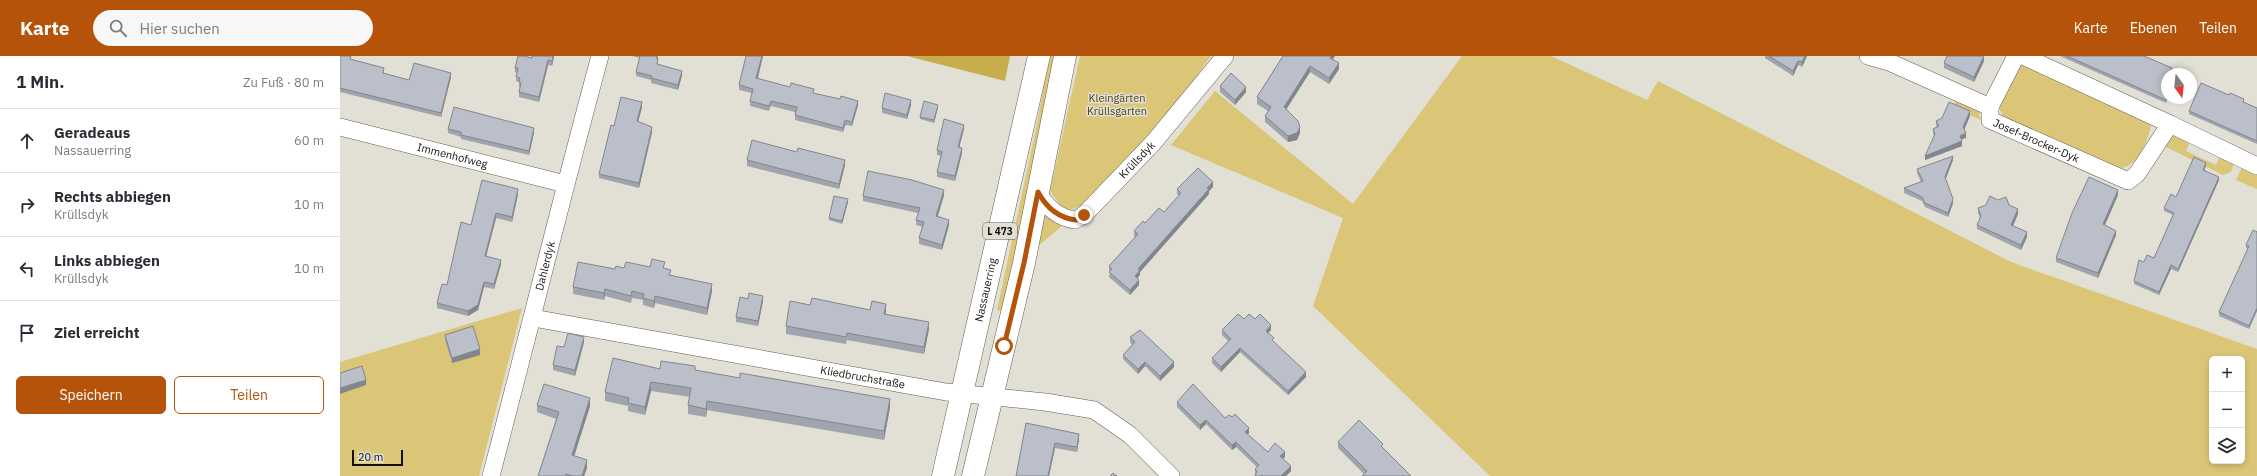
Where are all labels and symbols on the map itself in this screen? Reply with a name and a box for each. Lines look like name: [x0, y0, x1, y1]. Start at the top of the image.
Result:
north arrow: [2161, 68, 2197, 104]
park label: Kleingärten Krüllsgarten: [1087, 91, 1147, 118]
street label: Josef-Brocker-Dyk: [1991, 115, 2082, 166]
street label: Krüllsdyk: [1116, 138, 1158, 181]
street label: Immenhofweg: [416, 140, 489, 171]
route end: [1075, 206, 1093, 224]
road number: L 473: [983, 223, 1017, 239]
street label: Dahlerdyk: [532, 240, 558, 292]
street label: Nassauerring: [971, 256, 1000, 323]
route start: [995, 337, 1013, 355]
street label: Kliedbruchstraße: [819, 363, 906, 392]
scale bar: [352, 448, 403, 467]

